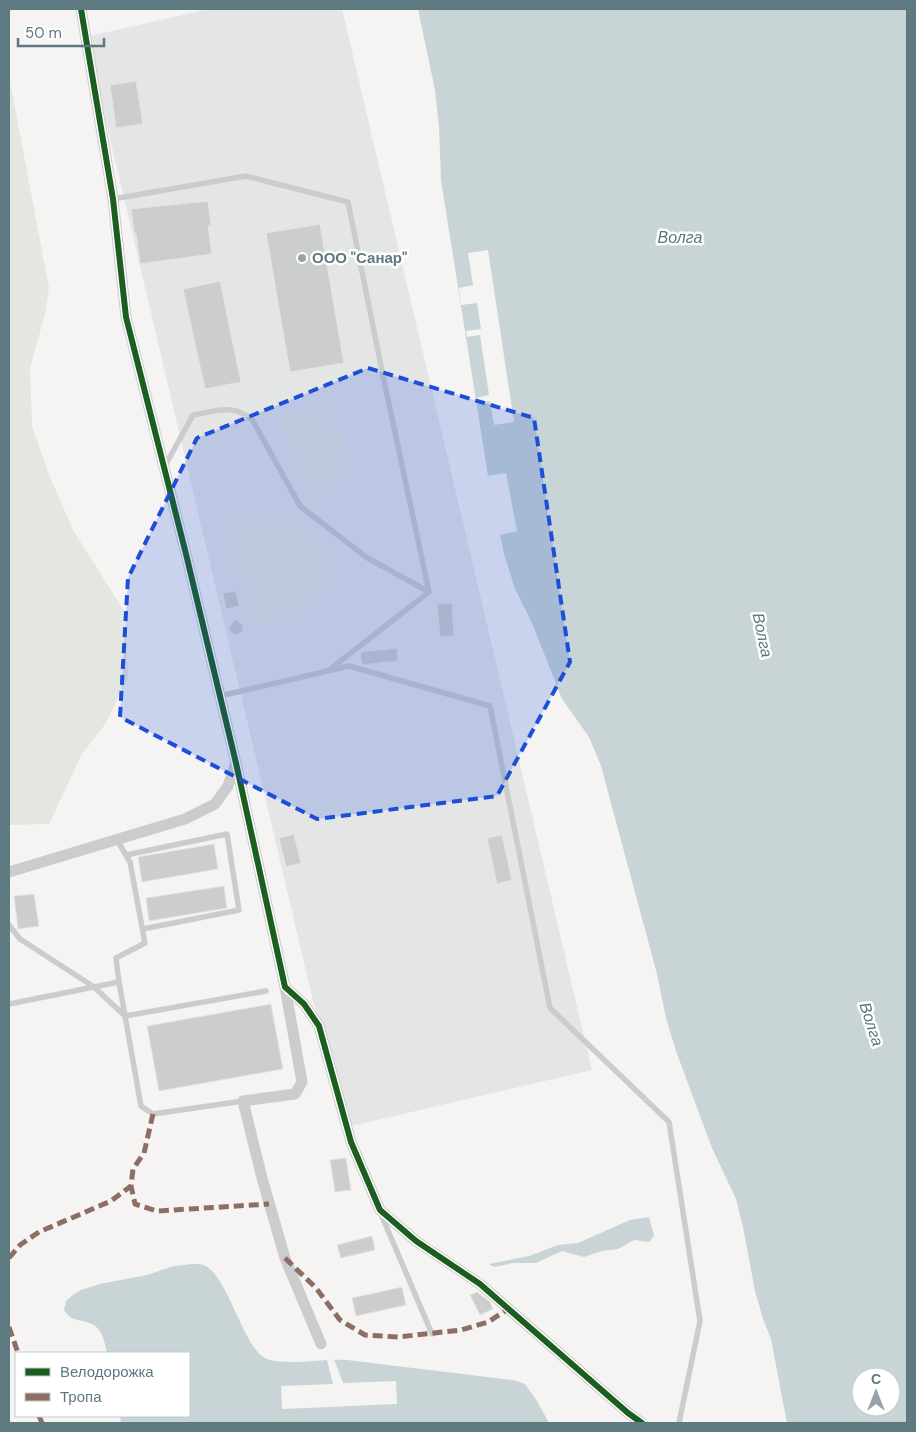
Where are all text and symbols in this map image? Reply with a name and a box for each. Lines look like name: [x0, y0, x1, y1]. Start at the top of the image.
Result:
scale bar: [18, 15, 104, 47]
text: 50 m: [25, 23, 62, 43]
water label: Волга: [658, 227, 703, 248]
place label: ООО "Санар": [312, 248, 407, 268]
marker: ООО "Санар": [296, 252, 308, 264]
water label: Волга: [748, 611, 777, 659]
water label: Волга: [855, 1000, 888, 1049]
legend: [15, 1352, 190, 1417]
text: Велодорожка: [60, 1362, 154, 1382]
north arrow: [851, 1367, 901, 1417]
text: С: [871, 1370, 881, 1388]
text: Тропа: [60, 1387, 102, 1407]

